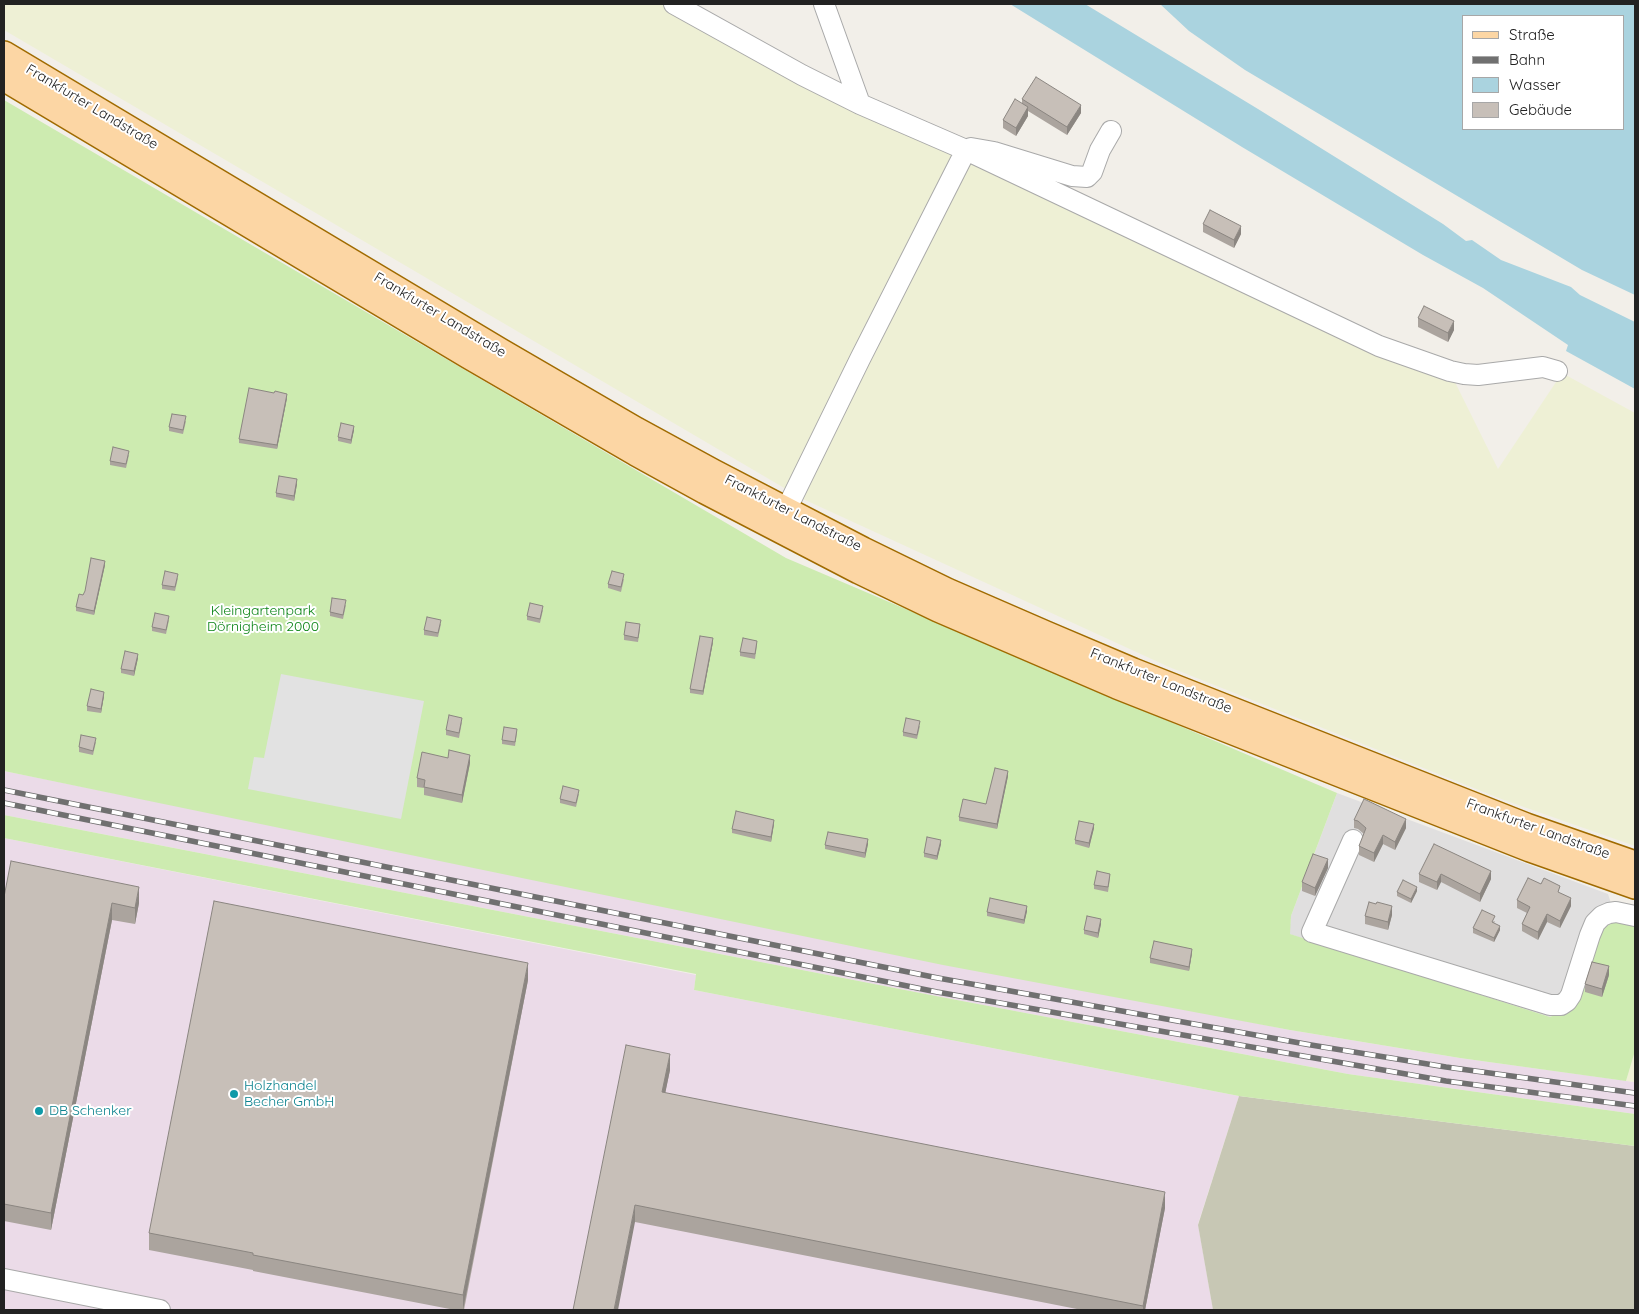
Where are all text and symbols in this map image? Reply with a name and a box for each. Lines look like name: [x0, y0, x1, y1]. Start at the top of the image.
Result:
legend: [1462, 15, 1624, 130]
text: Straße: [1509, 25, 1555, 44]
text: Bahn: [1509, 50, 1545, 69]
street label: Frankfurter Landstraße: [23, 61, 161, 153]
text: Wasser: [1509, 75, 1561, 94]
text: Gebäude: [1509, 100, 1572, 119]
street label: Frankfurter Landstraße: [371, 269, 509, 361]
street label: Frankfurter Landstraße: [722, 471, 864, 555]
park label: Kleingartenpark Dörnigheim 2000: [207, 603, 319, 636]
street label: Frankfurter Landstraße: [1088, 645, 1234, 717]
street label: Frankfurter Landstraße: [1464, 795, 1612, 863]
place label: Holzhandel Becher GmbH: [244, 1078, 334, 1110]
marker: Holzhandel Becher GmbH: [228, 1088, 240, 1100]
place label: DB Schenker: [49, 1103, 132, 1119]
marker: DB Schenker: [33, 1105, 45, 1117]

